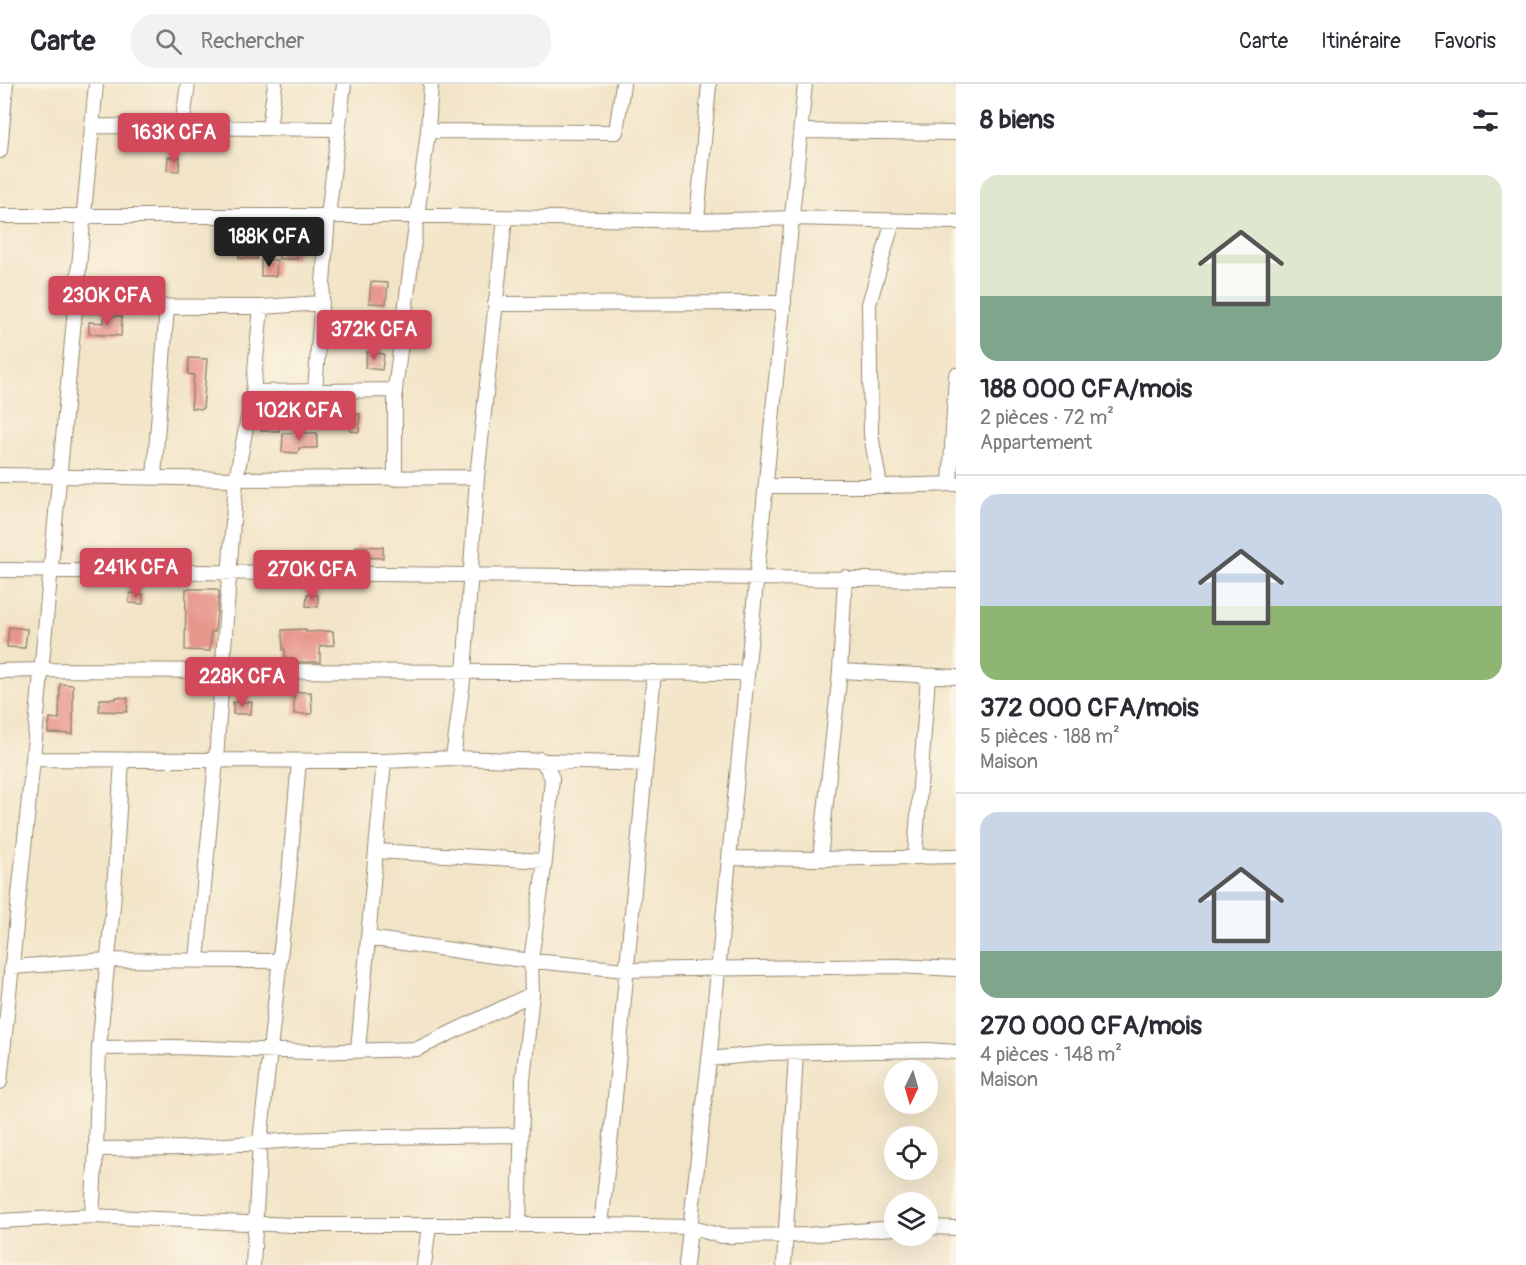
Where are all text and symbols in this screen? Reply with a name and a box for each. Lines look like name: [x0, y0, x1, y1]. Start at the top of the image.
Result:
search box: [131, 14, 551, 68]
text: Carte: [30, 24, 95, 59]
icon: search: [152, 25, 185, 58]
text: Rechercher: [200, 27, 304, 55]
text: Carte: [1239, 28, 1288, 55]
text: Itinéraire: [1321, 28, 1401, 55]
text: Favoris: [1434, 28, 1496, 55]
text: 8 biens: [980, 104, 1054, 136]
icon: filters: [1469, 104, 1502, 137]
pin: 163K CFA: [112, 113, 236, 164]
text: 163K CFA: [132, 120, 216, 145]
icon: home: [1187, 214, 1295, 322]
pin: 188K CFA: [207, 217, 331, 268]
text: 188K CFA: [228, 224, 310, 249]
pin: 230K CFA: [45, 276, 169, 327]
text: 230K CFA: [62, 283, 152, 308]
pin: 372K CFA: [312, 310, 436, 361]
text: 372K CFA: [331, 317, 417, 342]
text: 188 000 CFA/mois: [980, 373, 1192, 405]
pin: 102K CFA: [237, 391, 361, 442]
text: 102K CFA: [256, 398, 342, 423]
text: 2 pièces · 72 m²: [980, 405, 1114, 430]
text: Appartement: [980, 430, 1092, 455]
icon: home: [1187, 533, 1295, 641]
pin: 241K CFA: [74, 548, 198, 599]
pin: 270K CFA: [250, 550, 374, 601]
text: 241K CFA: [94, 555, 178, 580]
text: 270K CFA: [267, 557, 357, 582]
pin: 228K CFA: [180, 657, 304, 708]
text: 228K CFA: [199, 664, 285, 689]
text: 372 000 CFA/mois: [980, 692, 1199, 724]
text: 5 pièces · 188 m²: [980, 724, 1120, 749]
text: Maison: [980, 749, 1038, 774]
icon: home: [1187, 851, 1295, 959]
text: 270 000 CFA/mois: [980, 1010, 1202, 1042]
text: 4 pièces · 148 m²: [980, 1042, 1122, 1067]
north arrow: [884, 1060, 938, 1114]
map controls: [884, 1060, 938, 1246]
text: Maison: [980, 1067, 1038, 1092]
button: locate: [884, 1126, 938, 1180]
button: layers: [884, 1192, 938, 1246]

